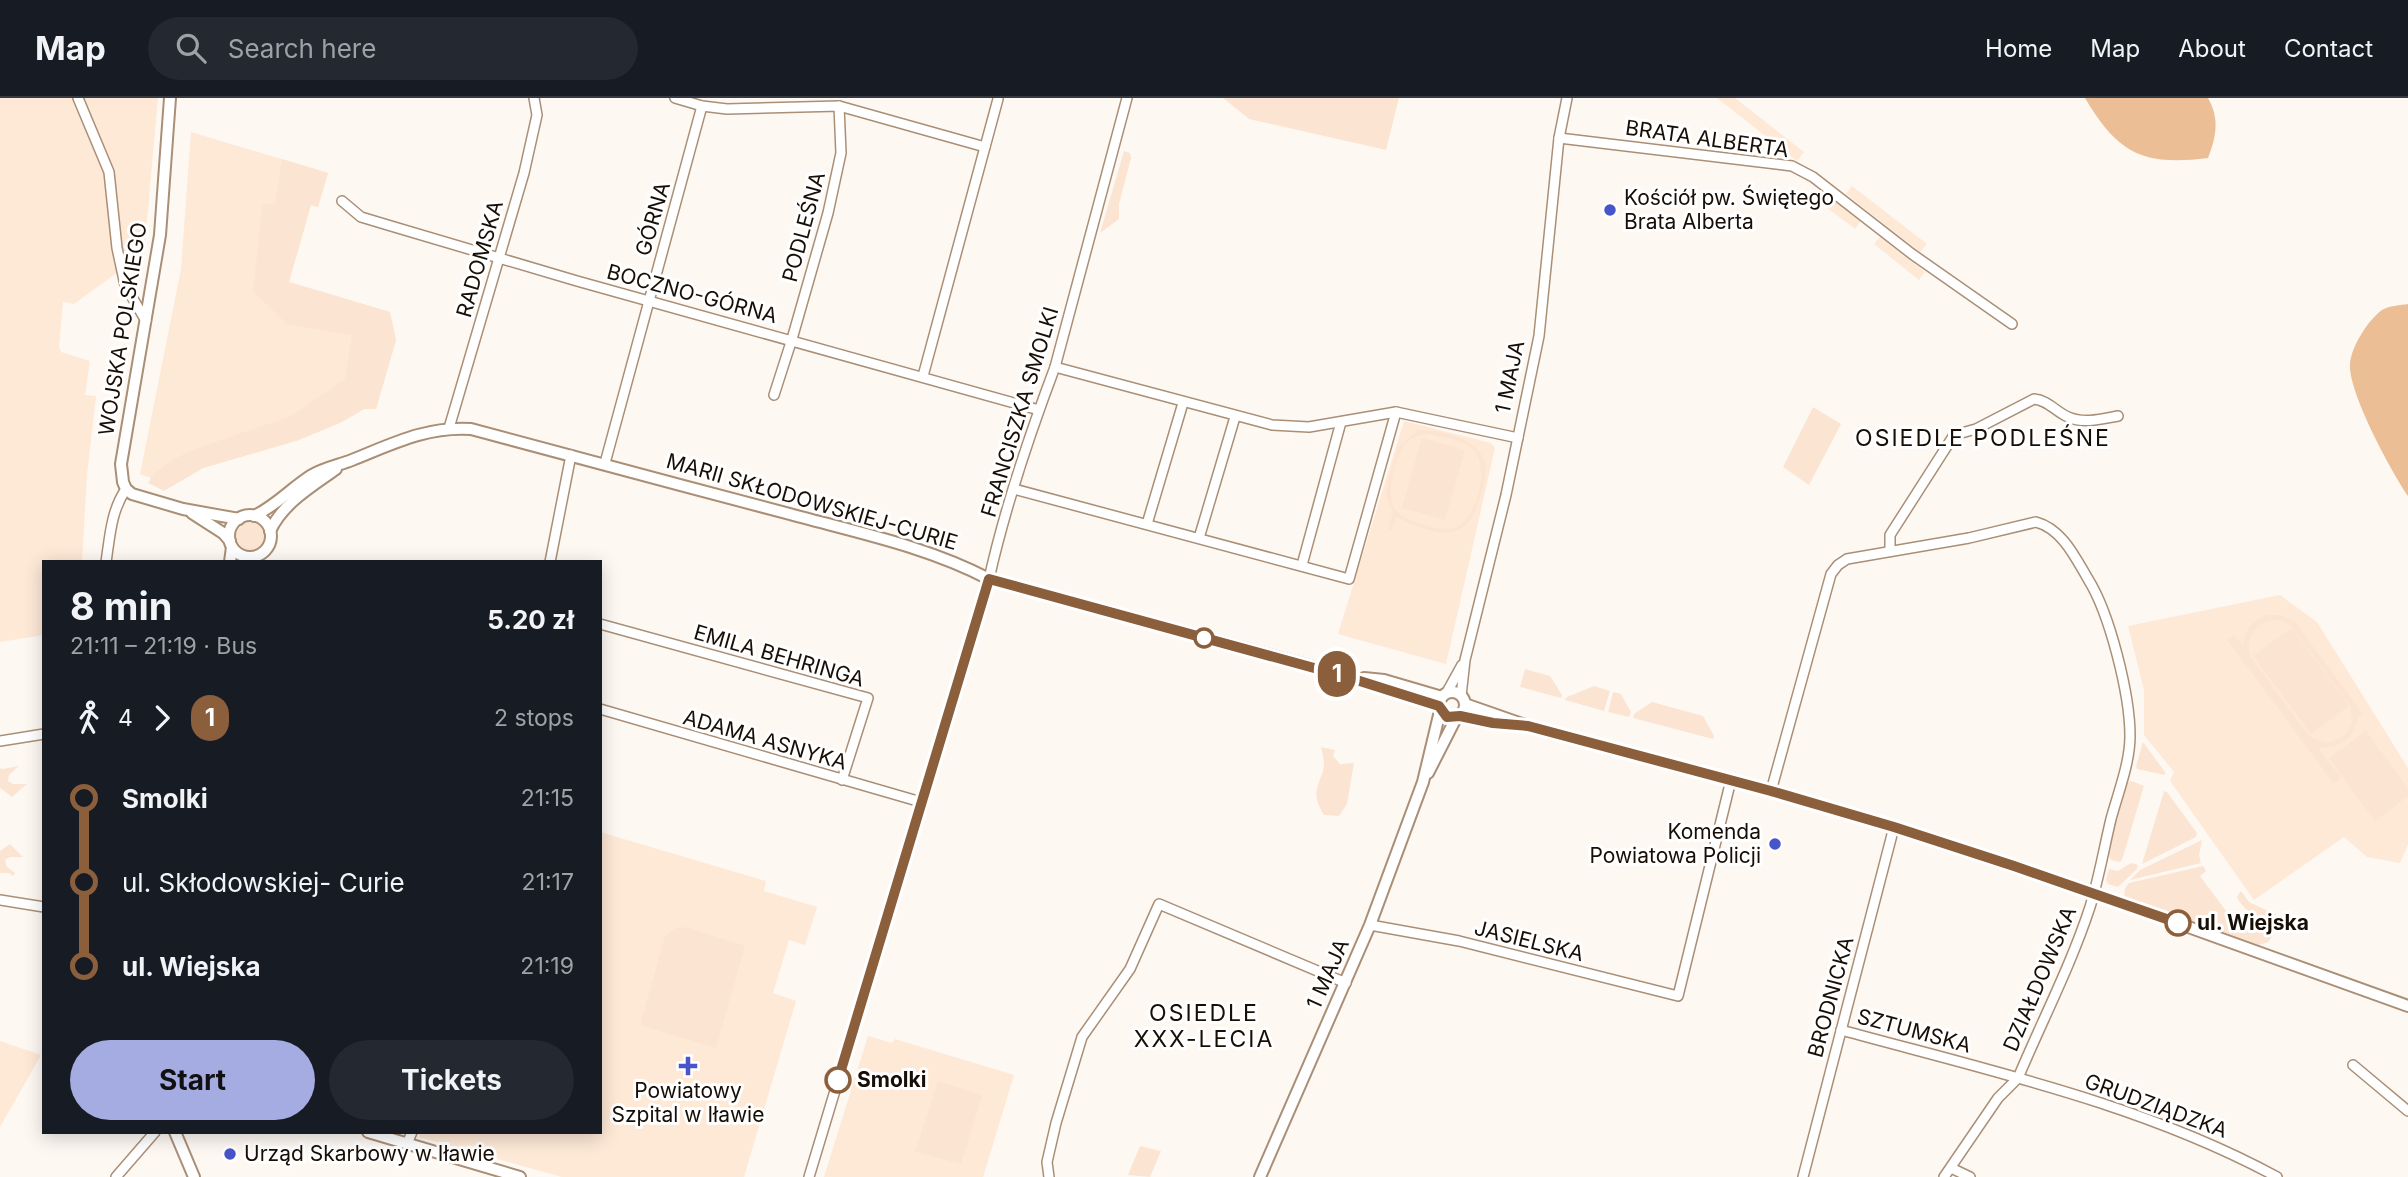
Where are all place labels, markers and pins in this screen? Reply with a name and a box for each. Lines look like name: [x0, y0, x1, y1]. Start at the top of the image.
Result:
place label: Kościół pw. Świętego Brata Alberta: [1624, 184, 1834, 234]
marker: Kościół pw. Świętego Brata Alberta: [1602, 202, 1618, 218]
unlabelled marker: [1194, 628, 1214, 648]
place label: Komenda Powiatowa Policji: [1589, 819, 1761, 868]
marker: Komenda Powiatowa Policji: [1767, 836, 1783, 852]
marker: ul. Wiejska: [2165, 910, 2191, 936]
place label: ul. Wiejska: [2197, 910, 2309, 935]
marker: Powiatowy Szpital w Iławie: [678, 1056, 698, 1076]
marker: Smolki: [825, 1067, 851, 1093]
place label: Smolki: [857, 1067, 926, 1092]
place label: Powiatowy Szpital w Iławie: [612, 1078, 764, 1127]
place label: Urząd Skarbowy w Iławie: [244, 1141, 495, 1166]
marker: Urząd Skarbowy w Iławie: [222, 1146, 238, 1162]

